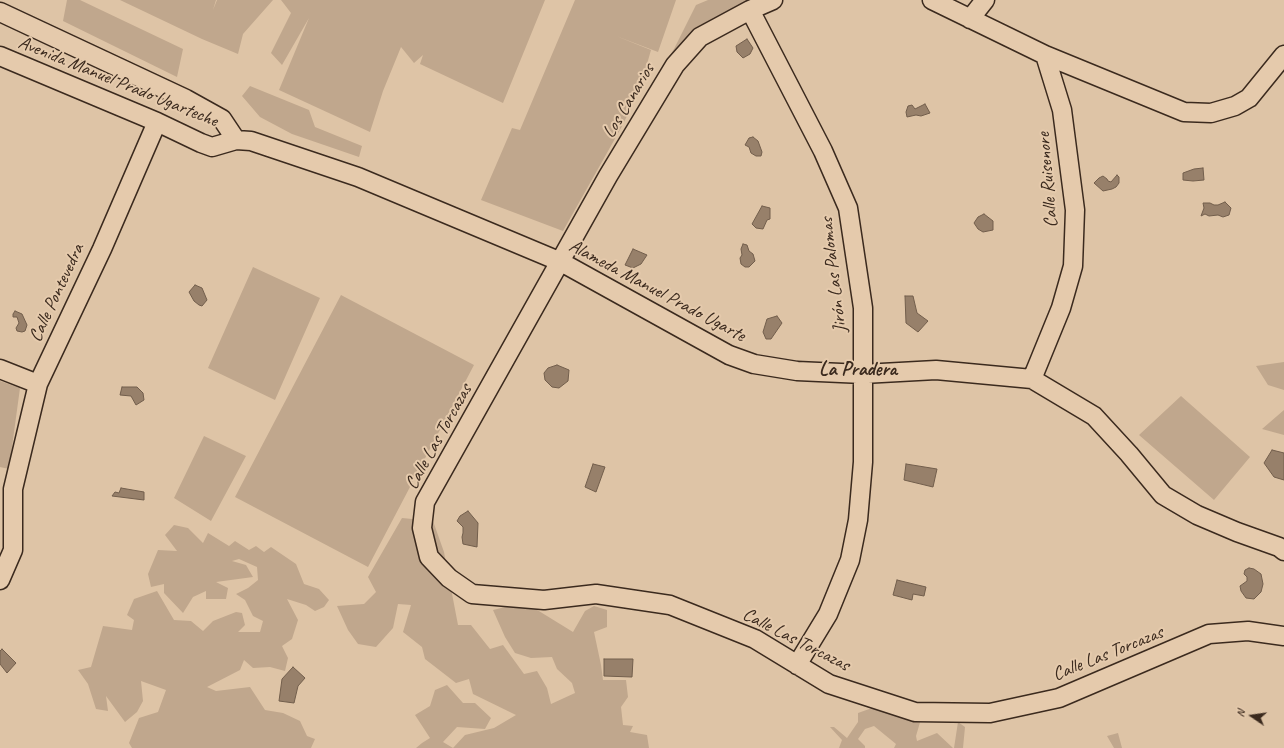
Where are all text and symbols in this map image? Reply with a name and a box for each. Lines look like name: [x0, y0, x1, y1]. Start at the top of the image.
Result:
street label: Avenida Manuel Prado Ugarteche: [15, 31, 221, 133]
street label: Los Canarios: [598, 60, 660, 142]
street label: Calle Ruisenore: [1032, 131, 1064, 229]
street label: Jirón Las Palomas: [816, 216, 852, 334]
street label: Alameda Manuel Prado Ugarte: [565, 235, 749, 347]
street label: Calle Pontevedra: [24, 240, 90, 346]
district label: La Pradera: [819, 358, 897, 382]
street label: Calle Las Torcazas: [401, 380, 477, 494]
street label: Calle Las Torcazas: [739, 603, 853, 677]
street label: Calle Las Torcazas: [1049, 622, 1167, 686]
north arrow: [1232, 696, 1272, 736]
text: N: [1233, 708, 1248, 718]

